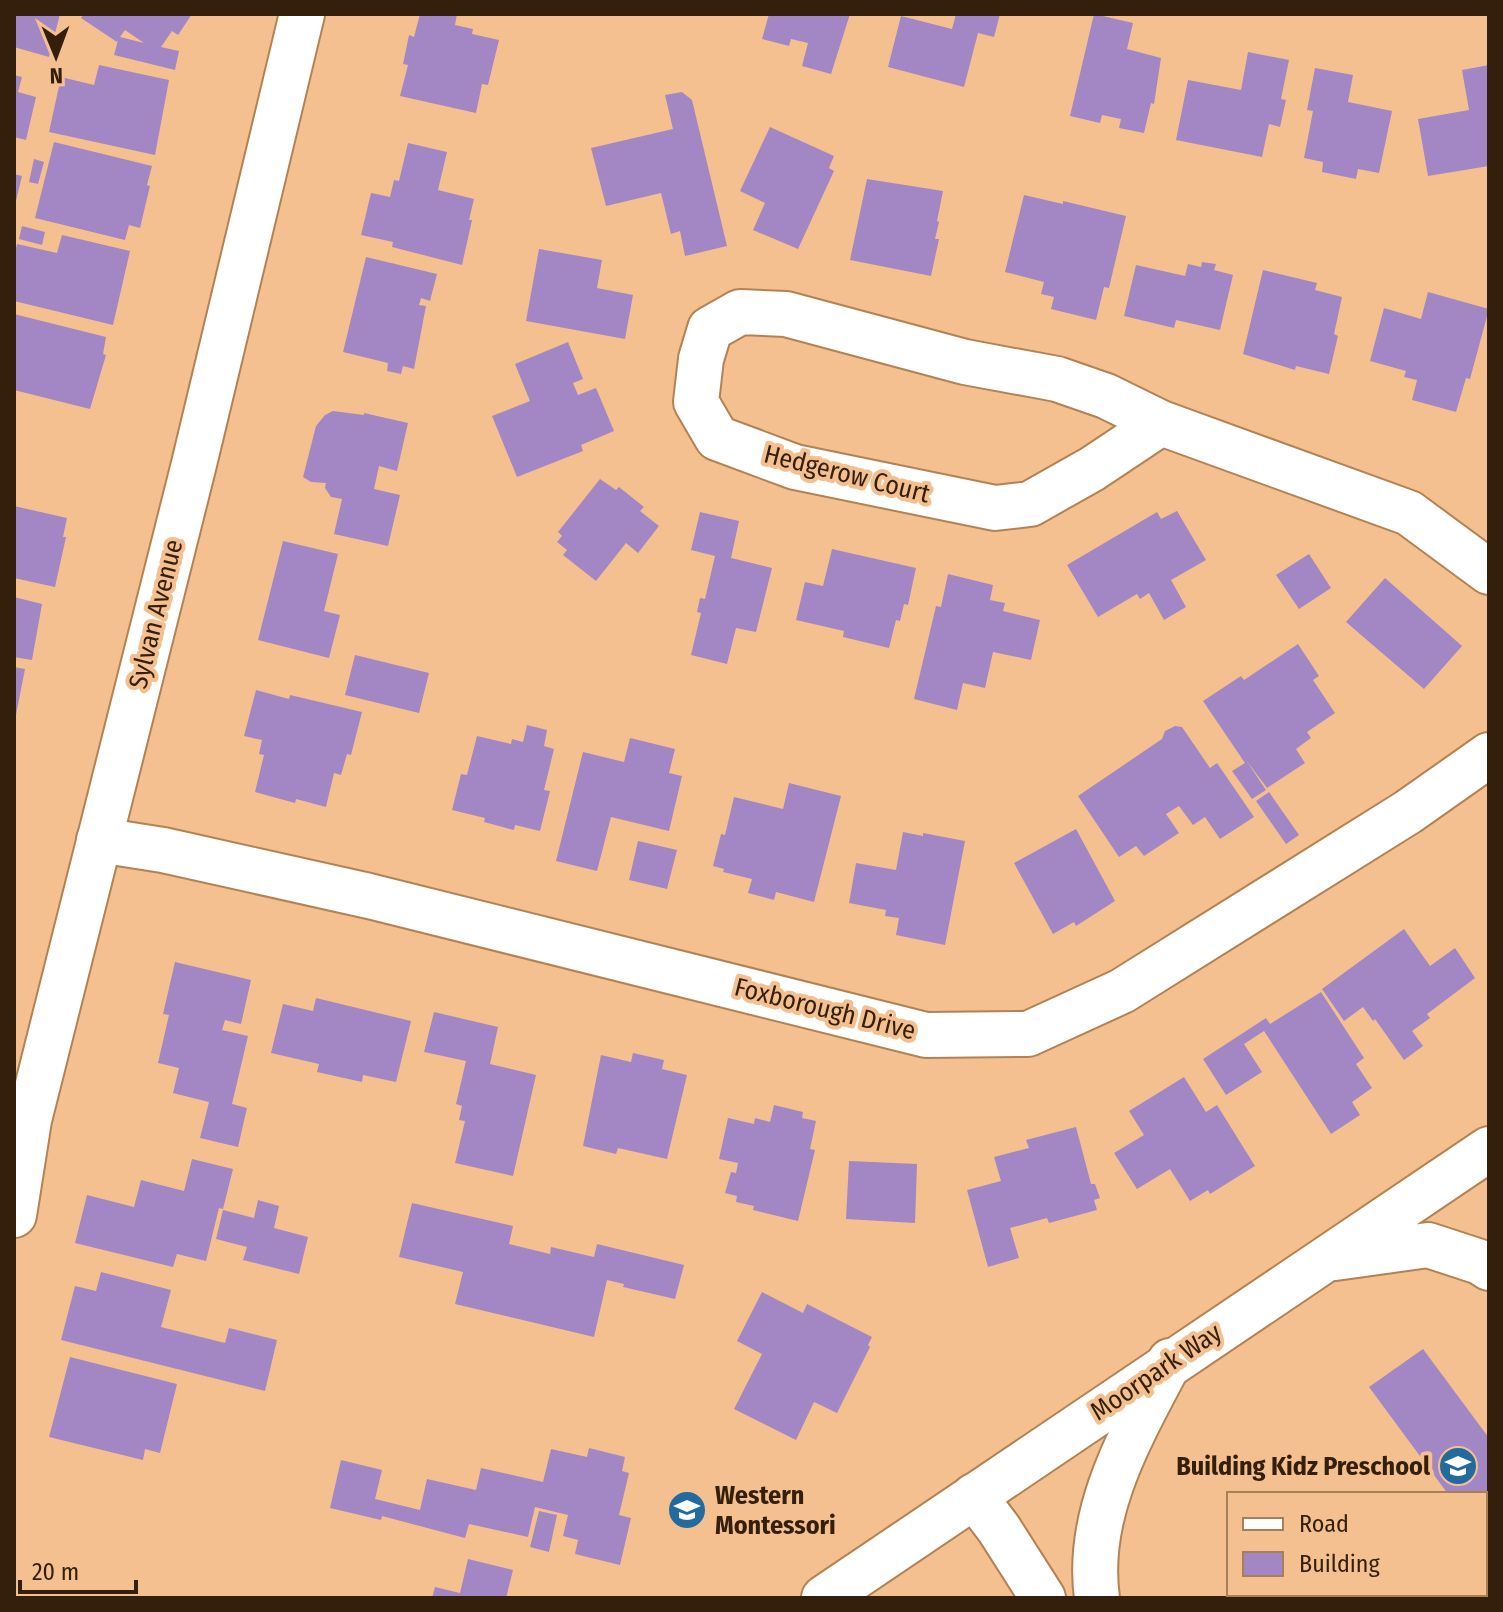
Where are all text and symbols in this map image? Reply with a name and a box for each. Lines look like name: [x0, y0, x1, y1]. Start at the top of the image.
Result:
north arrow: [16, 16, 96, 96]
text: N: [50, 62, 63, 89]
street label: Hedgerow Court: [761, 438, 934, 510]
street label: Sylvan Avenue: [122, 536, 190, 692]
street label: Foxborough Drive: [731, 972, 919, 1046]
street label: Moorpark Way: [1085, 1317, 1228, 1427]
school or university icon: Building Kidz Preschool: [1437, 1445, 1479, 1487]
place label: Building Kidz Preschool: [1176, 1451, 1431, 1482]
place label: Western Montessori: [715, 1480, 836, 1541]
school or university icon: Western Montessori: [666, 1489, 708, 1531]
legend: [1227, 1492, 1487, 1596]
text: Road: [1299, 1510, 1349, 1538]
scale bar: [20, 1544, 136, 1594]
text: Building: [1299, 1550, 1381, 1578]
text: 20 m: [32, 1558, 79, 1586]

